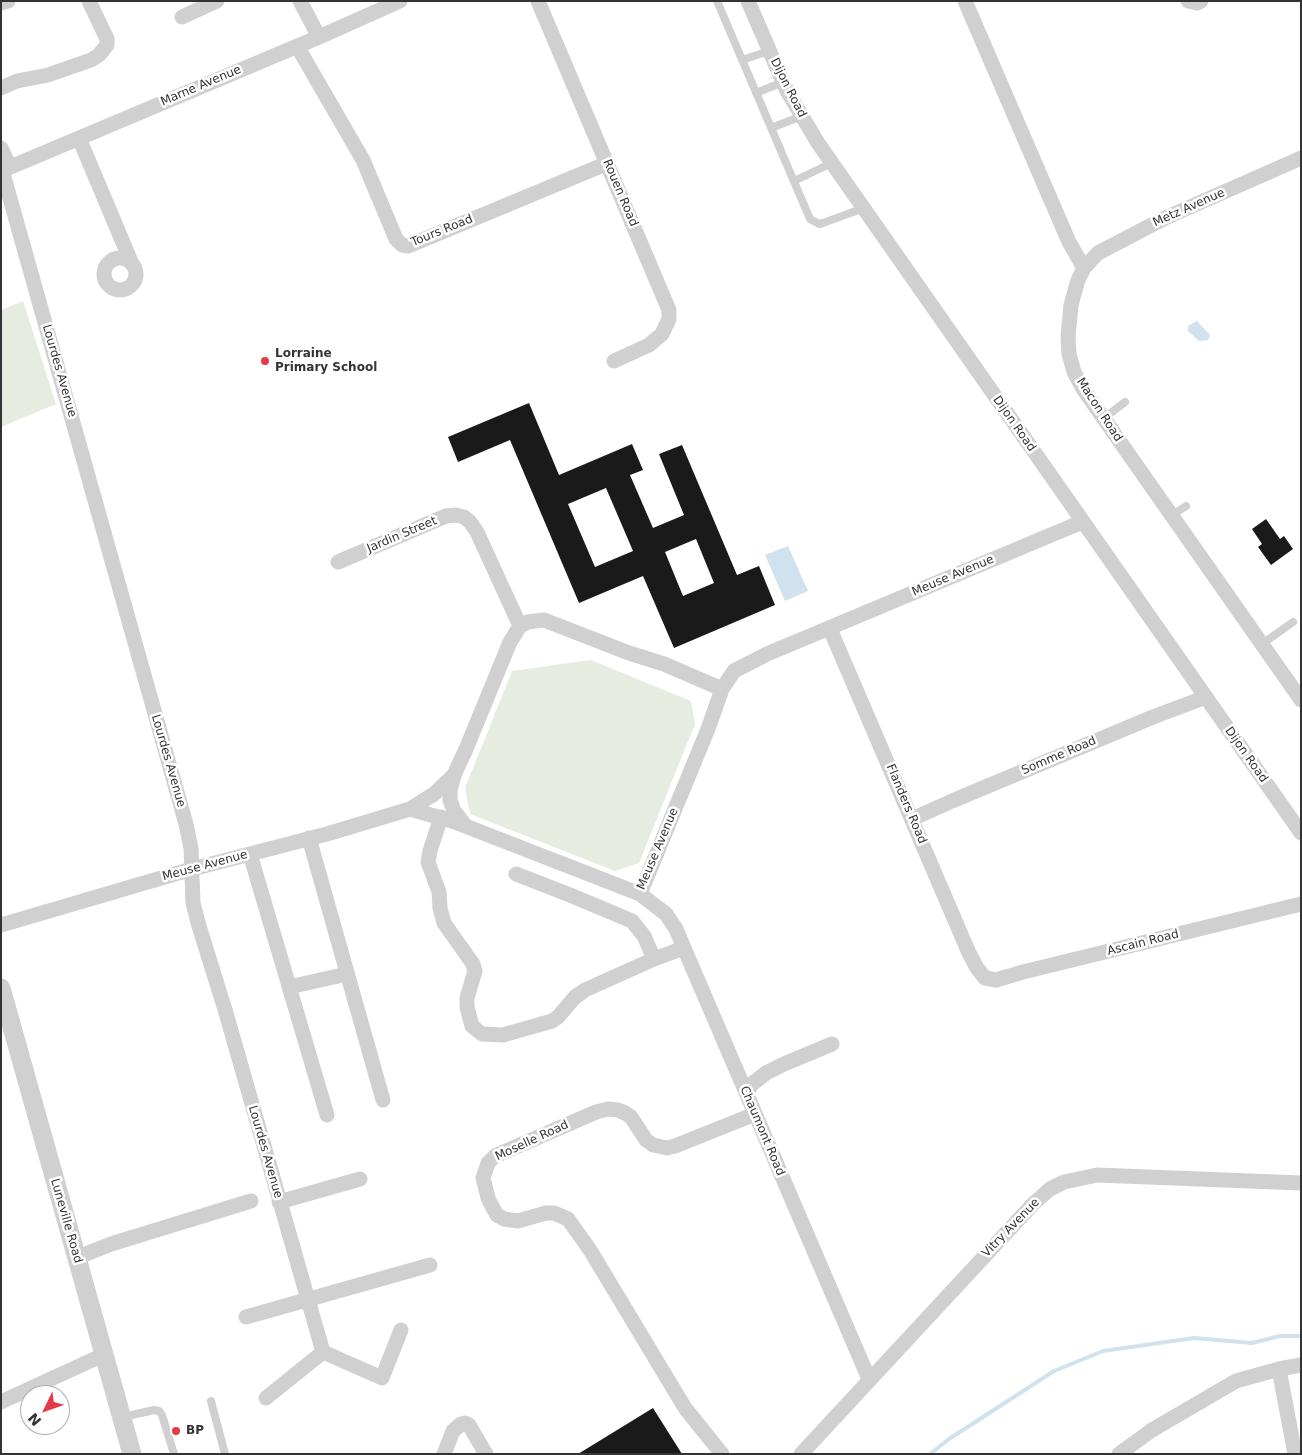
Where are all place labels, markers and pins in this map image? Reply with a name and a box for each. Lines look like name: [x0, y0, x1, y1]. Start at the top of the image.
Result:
place label: Lorraine Primary School: [275, 347, 377, 375]
marker: Lorraine Primary School: [259, 355, 271, 367]
place label: BP: [186, 1424, 204, 1438]
marker: BP: [170, 1425, 182, 1437]

